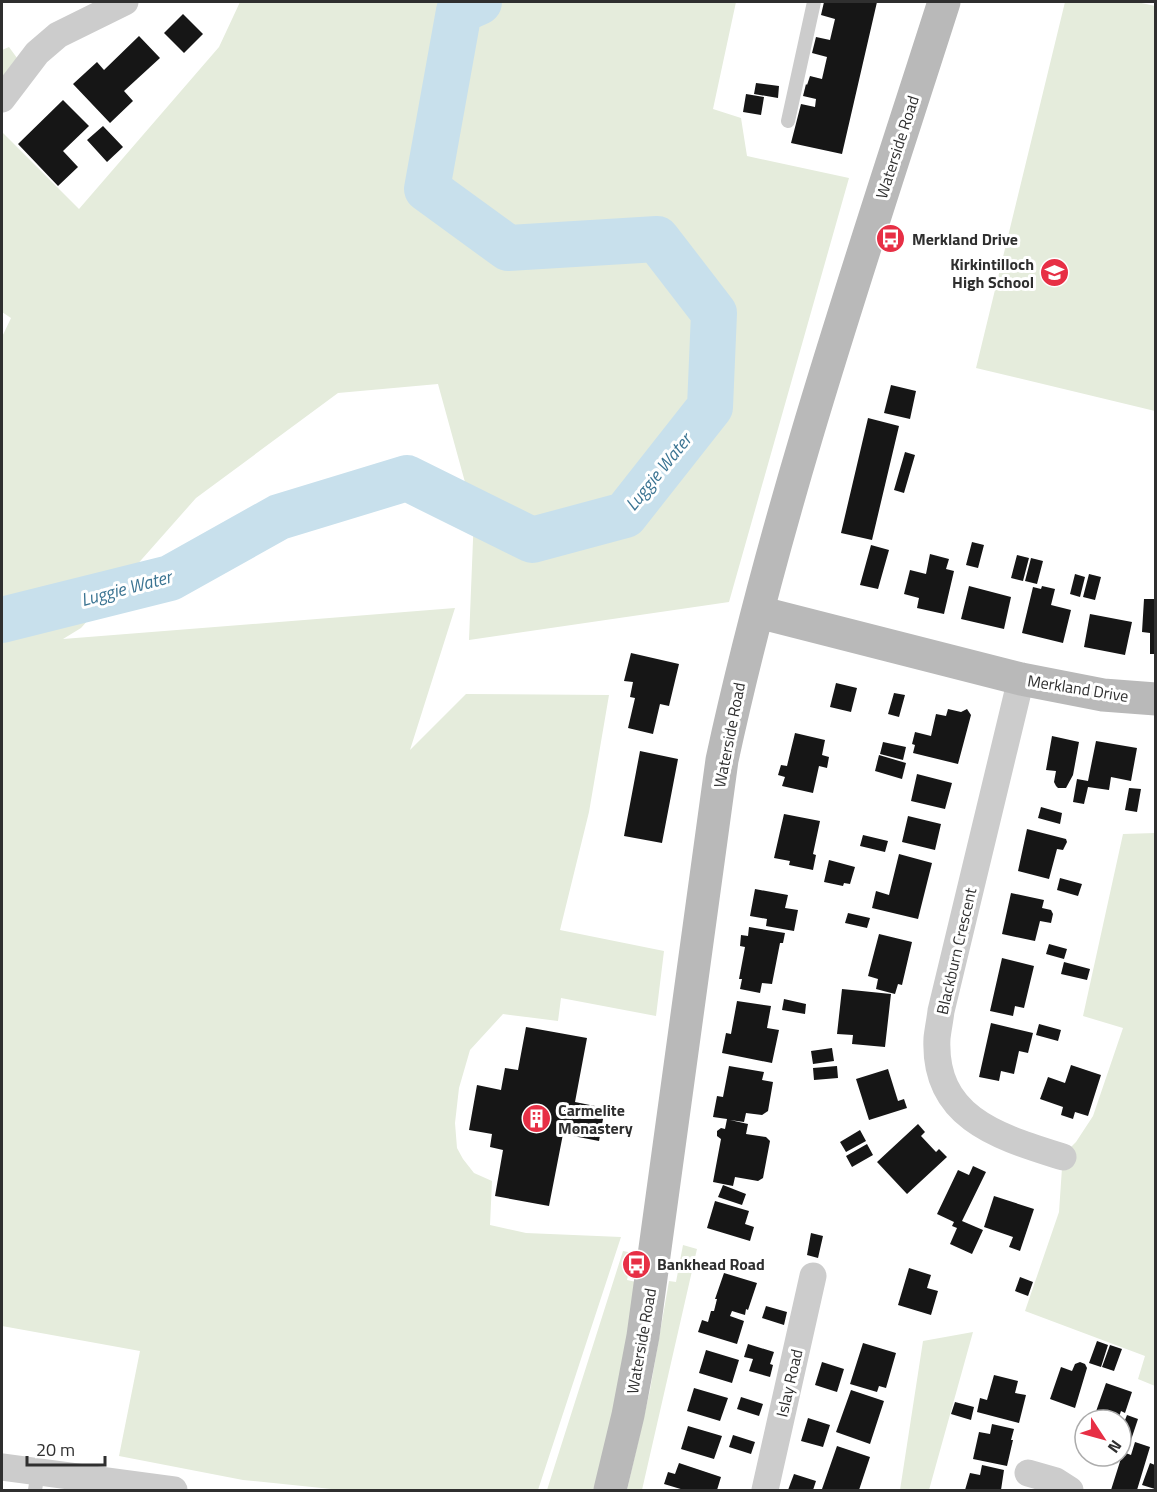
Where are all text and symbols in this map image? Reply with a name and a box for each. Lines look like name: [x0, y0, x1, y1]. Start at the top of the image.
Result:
street label: Waterside Road: [869, 92, 925, 202]
bus stop icon: Merkland Drive: [875, 223, 907, 255]
place label: Merkland Drive: [912, 227, 1018, 251]
place label: Kirkintilloch High School: [950, 252, 1034, 294]
school or university icon: Kirkintilloch High School: [1039, 257, 1071, 289]
water label: Luggie Water: [618, 426, 699, 517]
water label: Luggie Water: [78, 562, 176, 613]
street label: Merkland Drive: [1026, 668, 1130, 708]
street label: Waterside Road: [707, 680, 751, 790]
street label: Blackburn Crescent: [930, 885, 982, 1017]
place label: Carmelite Monastery: [558, 1098, 633, 1140]
building icon: Carmelite Monastery: [521, 1103, 553, 1135]
bus stop icon: Bankhead Road: [620, 1248, 652, 1280]
place label: Bankhead Road: [657, 1252, 765, 1276]
street label: Waterside Road: [620, 1286, 662, 1396]
street label: Islay Road: [770, 1347, 808, 1419]
north arrow: [1073, 1408, 1133, 1468]
scale bar: [27, 1429, 105, 1467]
text: N: [1102, 1435, 1128, 1458]
text: 20 m: [36, 1436, 75, 1463]

